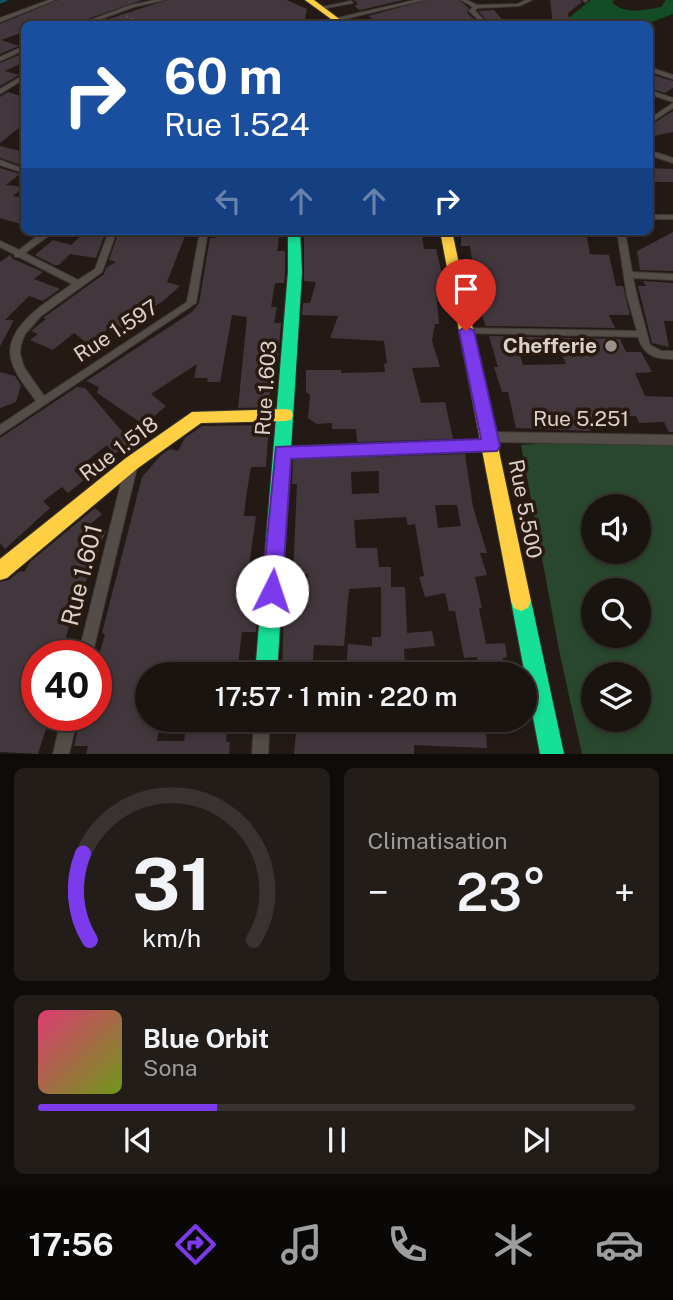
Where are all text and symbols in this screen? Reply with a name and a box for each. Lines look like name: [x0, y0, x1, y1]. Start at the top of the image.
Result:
text: 60 m: [164, 47, 283, 105]
icon: right: [49, 49, 140, 140]
text: Rue 1.524: [164, 106, 310, 143]
icon: left: [209, 182, 247, 220]
icon: ahead: [282, 182, 320, 220]
icon: ahead: [355, 182, 393, 220]
icon: right: [428, 182, 466, 220]
pin: [436, 259, 496, 331]
icon: arrive: [447, 270, 485, 308]
street label: Rue 1.597: [69, 294, 162, 367]
place label: Chefferie: [503, 333, 597, 358]
marker: Chefferie: [603, 338, 619, 354]
street label: Rue 1.603: [250, 340, 281, 436]
street label: Rue 5.251: [533, 406, 629, 431]
street label: Rue 1.518: [74, 411, 163, 486]
street label: Rue 5.500: [504, 457, 547, 561]
map controls: [581, 494, 651, 732]
button: sound: [581, 494, 651, 564]
street label: Rue 1.601: [55, 521, 107, 628]
position arrow: [235, 554, 309, 628]
button: search: [581, 578, 651, 648]
speed limit sign: 40: [21, 640, 112, 731]
button: layers: [581, 662, 651, 732]
text: 17:57 · 1 min · 220 m: [215, 681, 457, 712]
text: Climatisation: [368, 827, 508, 854]
text: 31: [132, 842, 212, 927]
text: 23°: [456, 862, 546, 923]
text: −: [368, 870, 389, 915]
text: +: [614, 870, 635, 915]
text: km/h: [142, 923, 201, 953]
text: Blue Orbit: [143, 1023, 269, 1054]
text: Sona: [143, 1054, 197, 1081]
icon: previous: [119, 1121, 157, 1159]
icon: pause: [318, 1121, 356, 1159]
icon: next: [517, 1121, 555, 1159]
icon: directions: [171, 1220, 220, 1269]
icon: music: [277, 1220, 326, 1269]
icon: phone: [383, 1220, 432, 1269]
icon: climate: [489, 1220, 538, 1269]
icon: car: [595, 1220, 644, 1269]
text: 17:56: [29, 1226, 114, 1263]

